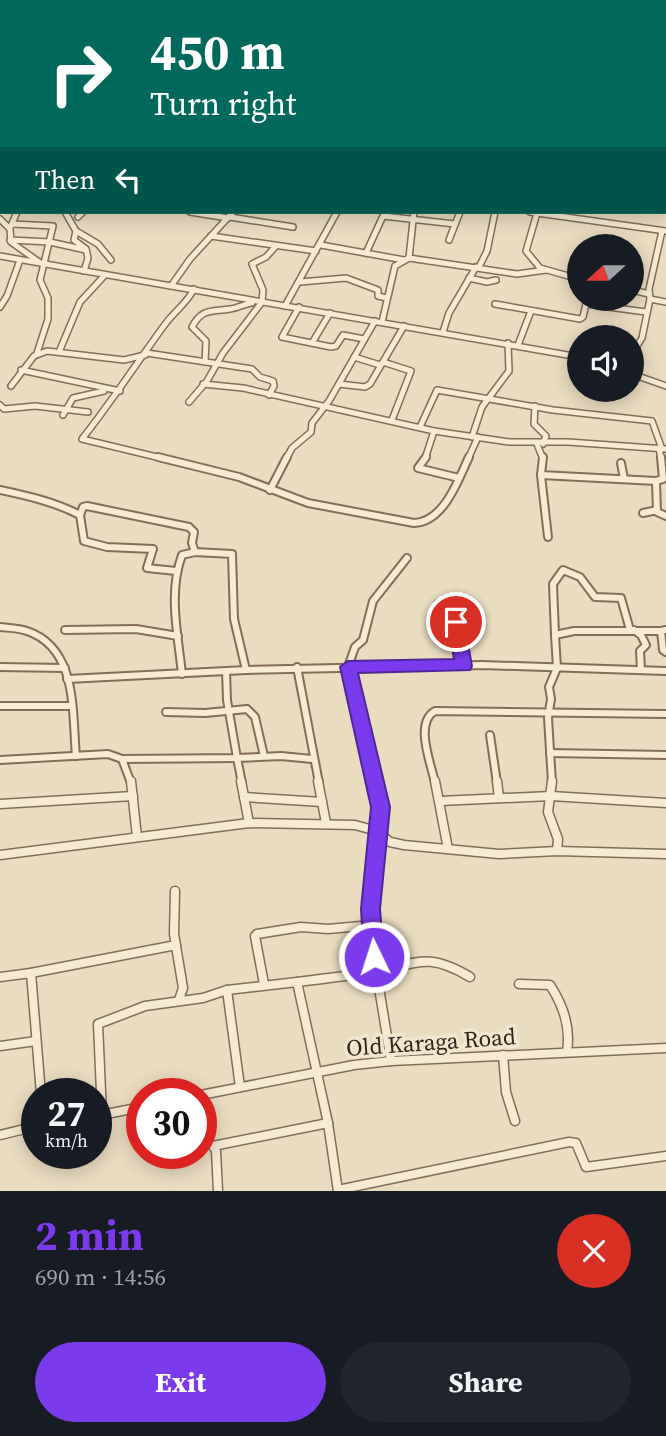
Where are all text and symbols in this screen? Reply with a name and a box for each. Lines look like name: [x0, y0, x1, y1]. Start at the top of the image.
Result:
text: 450 m: [150, 18, 285, 85]
icon: right: [35, 28, 126, 119]
text: Turn right: [150, 82, 296, 126]
icon: left: [109, 161, 147, 199]
text: Then: [35, 162, 95, 198]
north arrow: [567, 234, 644, 312]
map controls: [567, 234, 644, 402]
button: sound: [567, 325, 644, 402]
pin: [426, 592, 486, 652]
icon: arrive: [437, 603, 475, 641]
position arrow: [337, 920, 411, 994]
street label: Old Karaga Road: [345, 1020, 517, 1064]
speed limit sign: 30: [126, 1078, 217, 1169]
text: 27: [48, 1090, 85, 1138]
text: km/h: [45, 1128, 88, 1153]
text: 2 min: [35, 1206, 144, 1264]
button: close: [557, 1214, 631, 1288]
text: 690 m · 14:56: [35, 1261, 166, 1293]
button: Exit: [35, 1342, 326, 1422]
button: Share: [340, 1342, 631, 1422]

